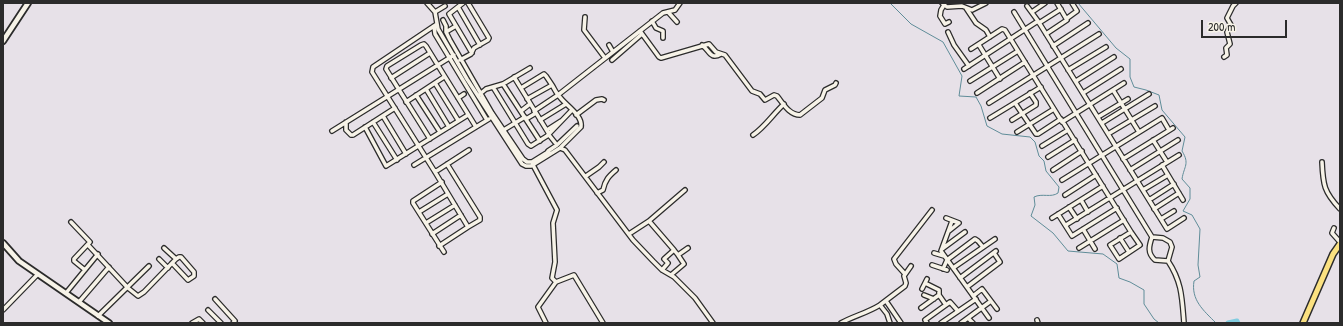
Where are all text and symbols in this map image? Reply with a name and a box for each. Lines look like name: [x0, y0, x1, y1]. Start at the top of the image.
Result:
scale bar: [1203, 12, 1289, 38]
text: 200 m: [1208, 18, 1235, 35]

